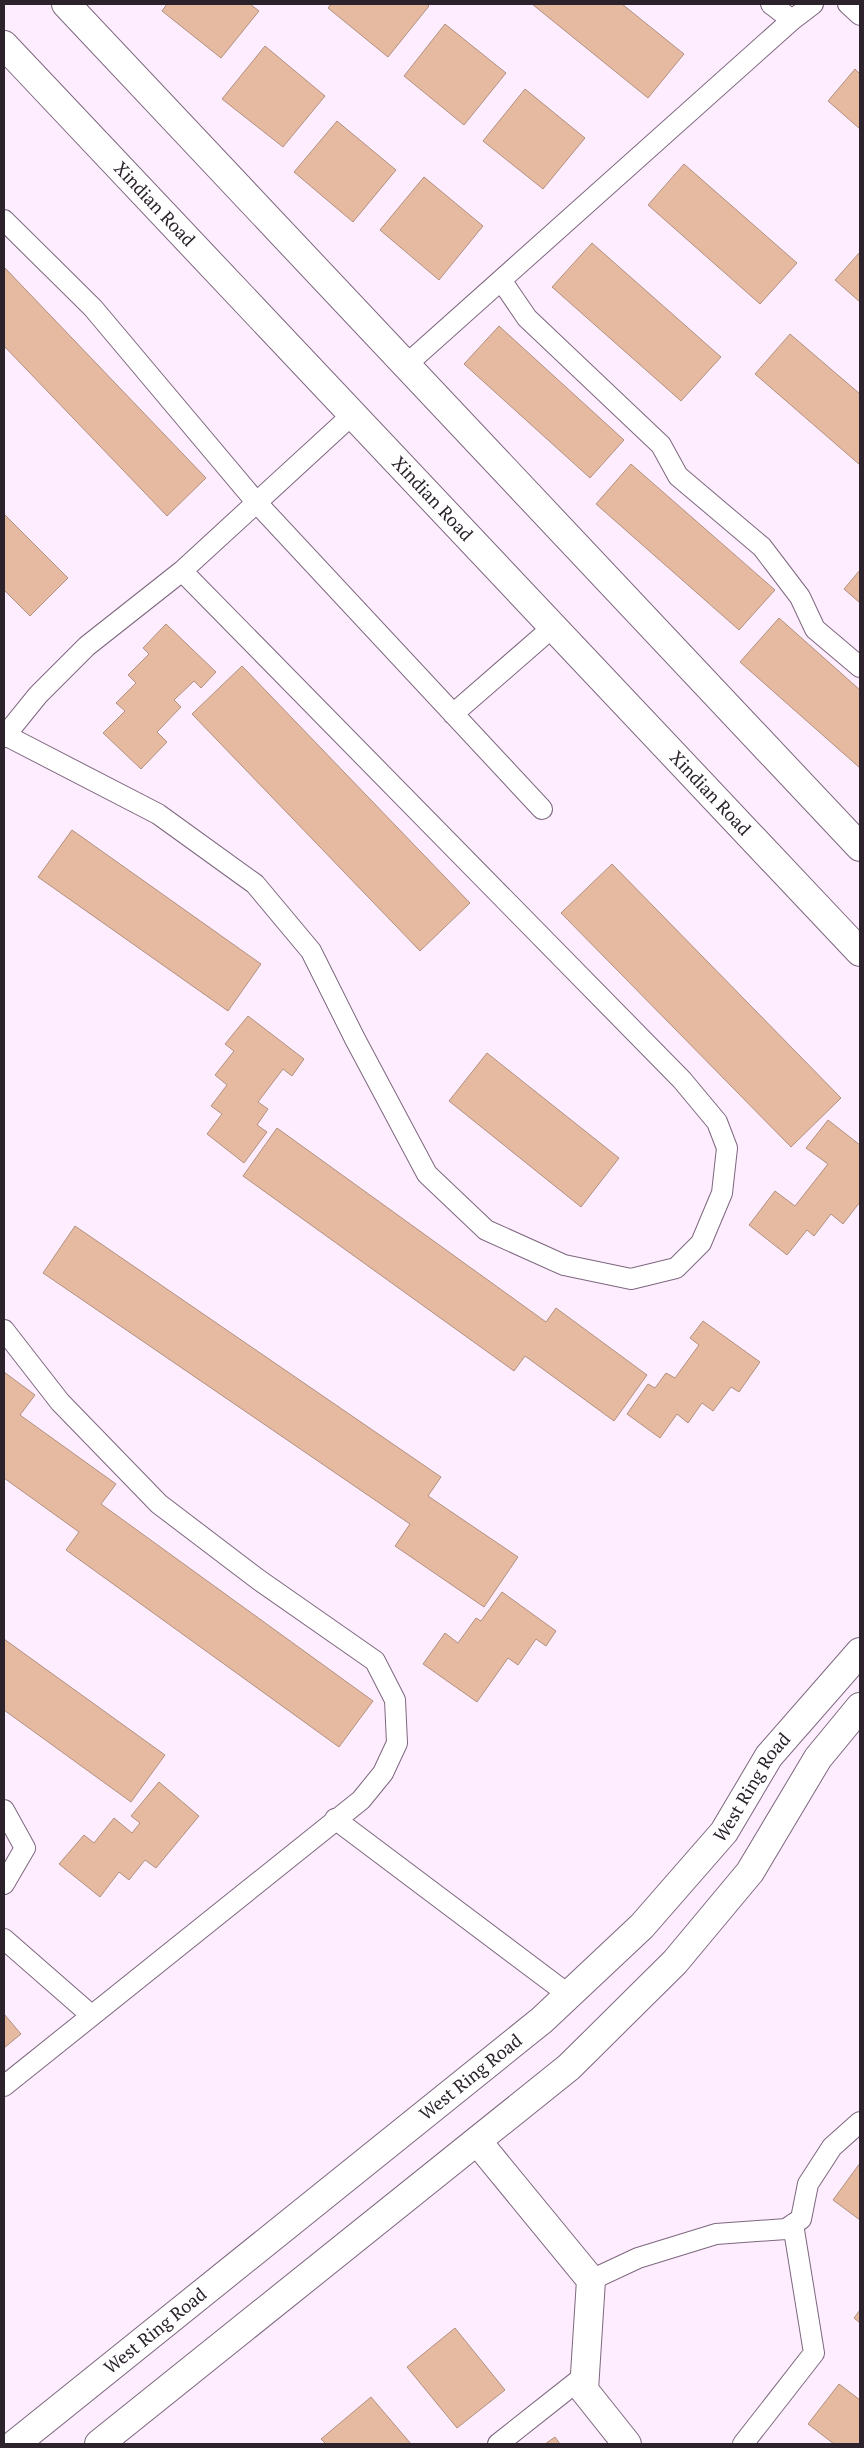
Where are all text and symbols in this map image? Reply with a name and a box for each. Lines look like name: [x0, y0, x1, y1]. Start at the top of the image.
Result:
street label: Xindian Road: [109, 156, 201, 251]
street label: Xindian Road: [387, 451, 479, 546]
street label: Xindian Road: [665, 745, 757, 840]
street label: West Ring Road: [708, 1727, 795, 1847]
street label: West Ring Road: [414, 2028, 526, 2125]
street label: West Ring Road: [98, 2282, 211, 2379]

